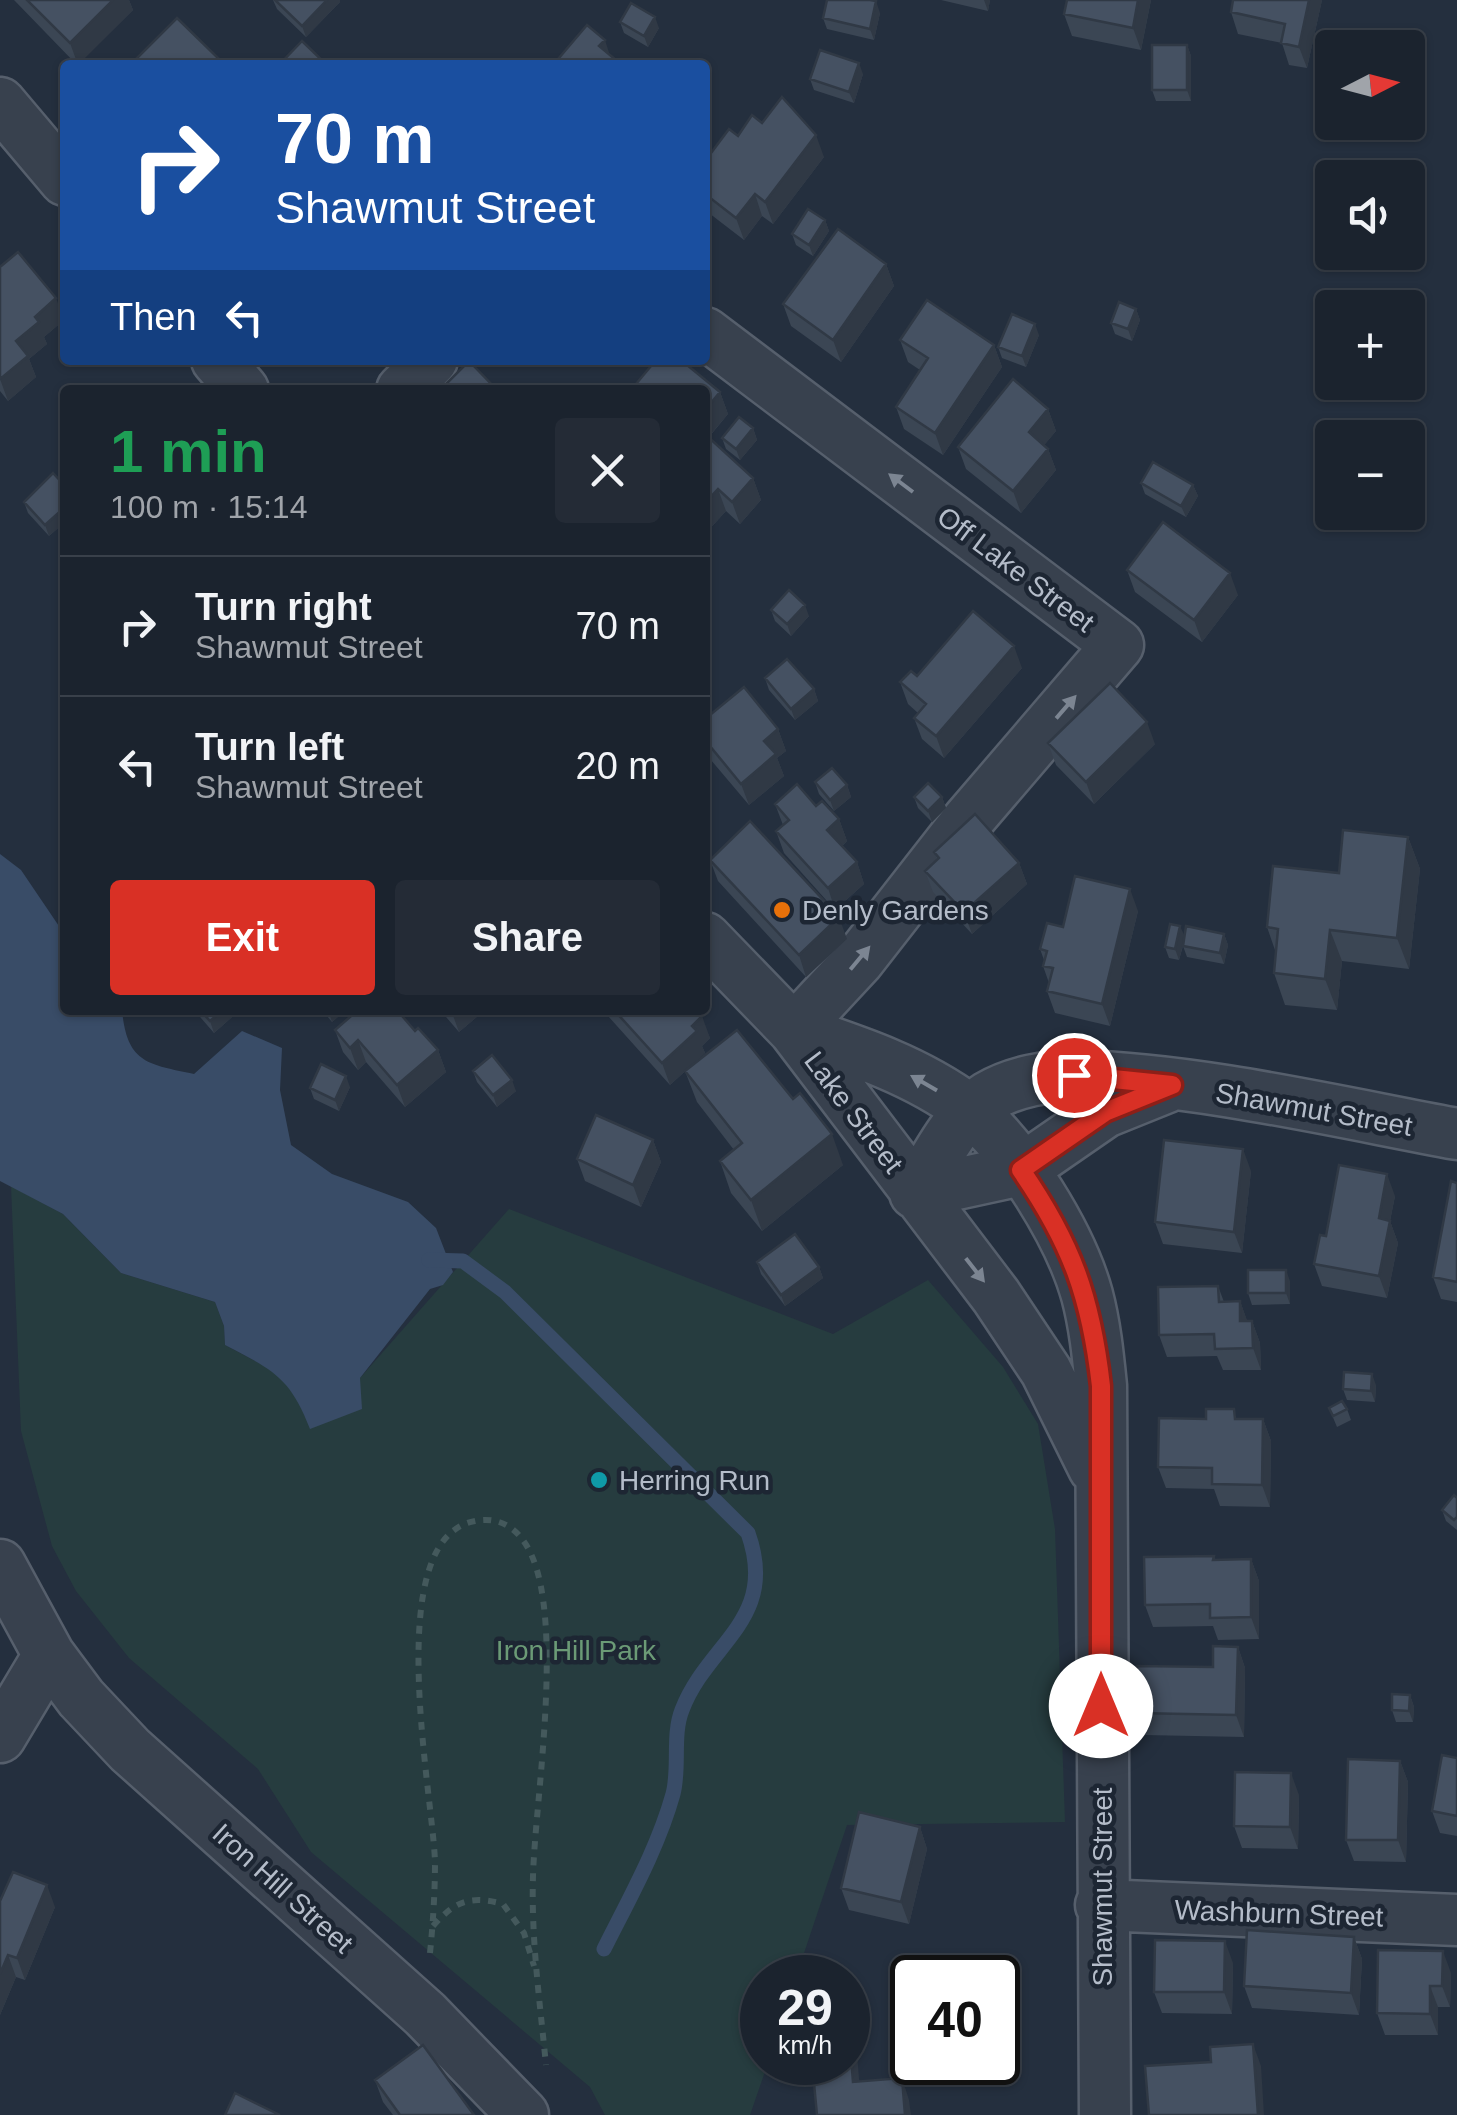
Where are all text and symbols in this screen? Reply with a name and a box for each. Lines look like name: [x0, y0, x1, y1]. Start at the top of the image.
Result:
north arrow: [1315, 30, 1425, 140]
map controls: [1315, 30, 1425, 530]
icon: right: [110, 100, 240, 230]
text: 70 m: [275, 100, 435, 178]
button: sound: [1315, 160, 1425, 270]
text: Shawmut Street: [275, 182, 595, 233]
icon: left: [217, 290, 272, 345]
button: +: [1315, 290, 1425, 400]
text: Then: [110, 296, 197, 338]
text: 1 min: [110, 418, 267, 485]
button: close: [555, 418, 660, 523]
button: −: [1315, 420, 1425, 530]
one-way arrow: [888, 474, 914, 494]
text: 100 m · 15:14: [110, 489, 307, 525]
street label: Off Lake Street: [931, 501, 1100, 638]
text: Turn right: [195, 586, 372, 628]
icon: right: [110, 599, 165, 654]
text: 70 m: [576, 605, 660, 647]
text: Shawmut Street: [195, 629, 423, 665]
one-way arrow: [1055, 695, 1076, 720]
text: Turn left: [195, 726, 344, 768]
icon: left: [110, 739, 165, 794]
text: 20 m: [576, 745, 660, 787]
text: Shawmut Street: [195, 769, 423, 805]
button: Exit: [110, 880, 375, 995]
button: Share: [395, 880, 660, 995]
place label: Denly Gardens: [802, 895, 989, 926]
marker: Denly Gardens: [771, 899, 793, 921]
one-way arrow: [848, 946, 870, 971]
pin: [1032, 1033, 1117, 1118]
street label: Lake Street: [798, 1046, 909, 1179]
icon: arrive: [1047, 1048, 1102, 1103]
one-way arrow: [910, 1075, 938, 1092]
street label: Shawmut Street: [1213, 1077, 1415, 1142]
one-way arrow: [964, 1257, 985, 1282]
place label: Herring Run: [619, 1465, 770, 1496]
marker: Herring Run: [588, 1469, 610, 1491]
park label: Iron Hill Park: [496, 1635, 657, 1666]
position arrow: [1049, 1654, 1153, 1758]
street label: Shawmut Street: [1087, 1787, 1118, 1987]
street label: Iron Hill Street: [206, 1817, 359, 1959]
street label: Washburn Street: [1174, 1894, 1384, 1933]
speed limit sign: 40: [890, 1955, 1020, 2085]
text: 29: [777, 1980, 833, 2036]
text: km/h: [778, 2031, 832, 2059]

